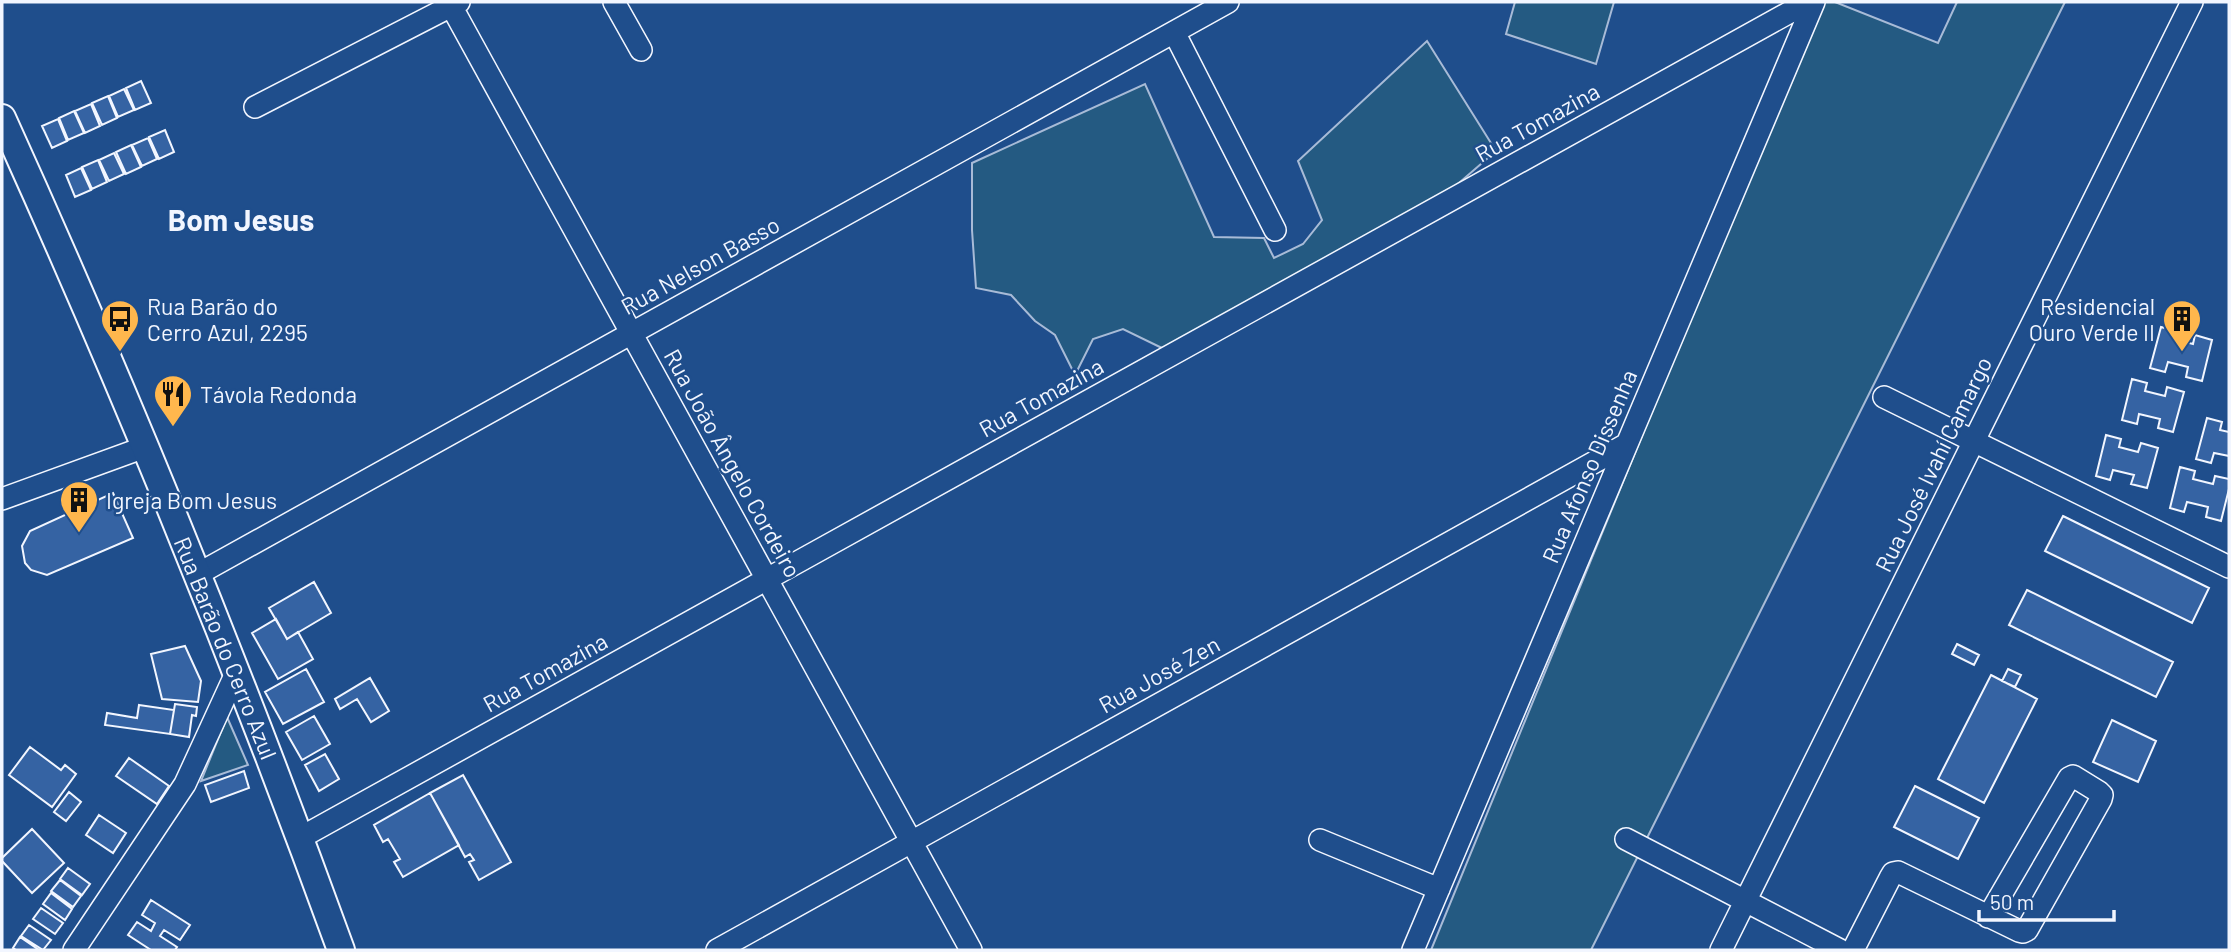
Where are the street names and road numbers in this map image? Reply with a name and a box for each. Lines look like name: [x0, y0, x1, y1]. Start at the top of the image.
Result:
street label: Rua Tomazina: [1470, 76, 1604, 168]
street label: Rua Nelson Basso: [616, 210, 784, 320]
street label: Rua João Ângelo Cordeiro: [658, 344, 808, 582]
street label: Rua Tomazina: [974, 351, 1108, 443]
street label: Rua José Ivahí Camargo: [1869, 352, 1997, 576]
street label: Rua Afonso Dissenha: [1536, 365, 1642, 567]
street label: Rua Barão do Cerro Azul: [169, 533, 283, 763]
street label: Rua Tomazina: [478, 626, 612, 718]
street label: Rua José Zen: [1094, 629, 1224, 719]

